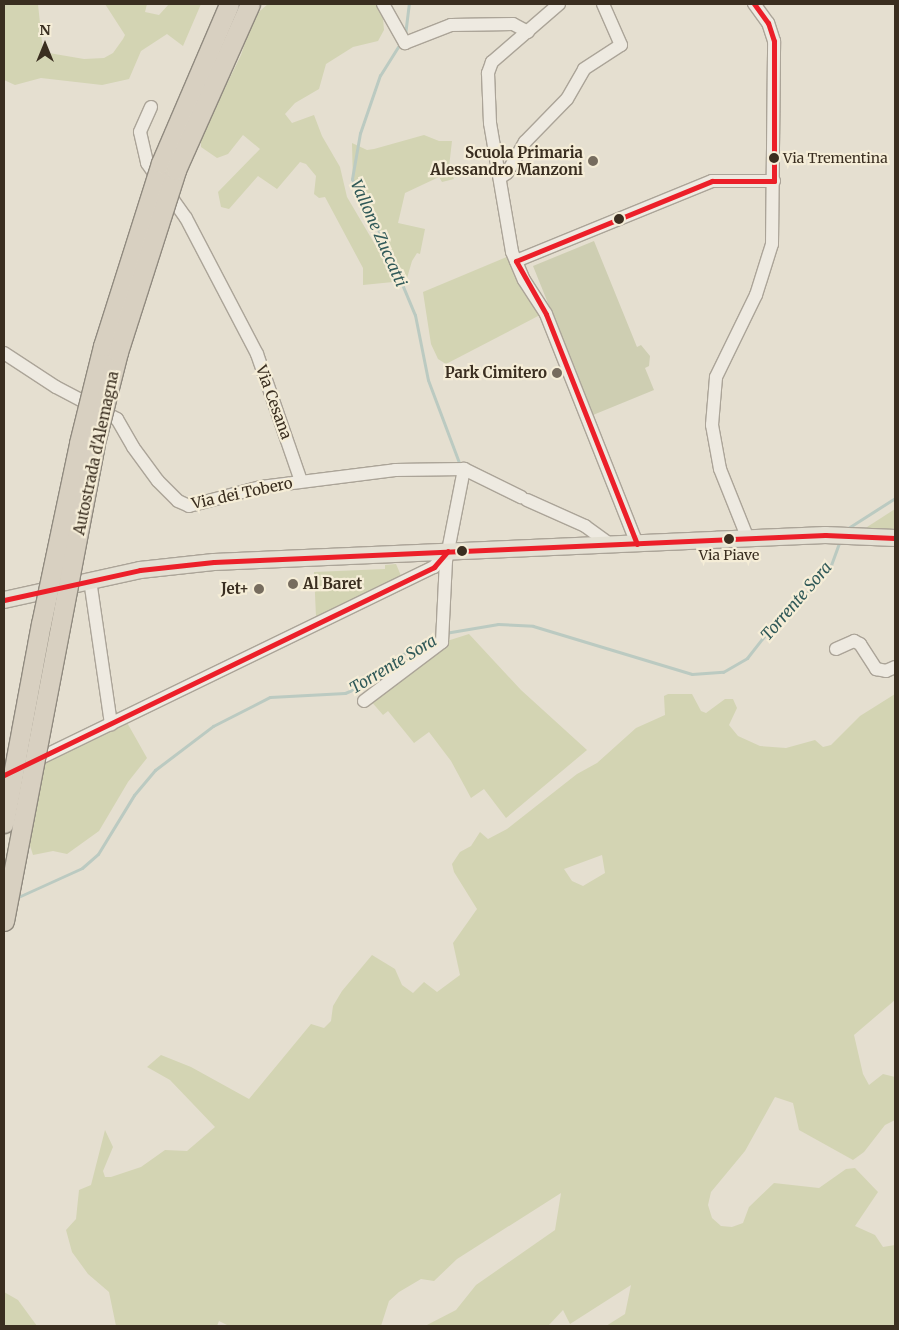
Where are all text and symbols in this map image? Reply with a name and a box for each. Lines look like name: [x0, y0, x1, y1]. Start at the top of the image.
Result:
north arrow: [20, 20, 70, 70]
text: N: [39, 21, 51, 39]
place label: Scuola Primaria Alessandro Manzoni: [430, 143, 583, 178]
place label: Via Trementina: [783, 150, 888, 166]
marker: Via Trementina: [769, 153, 779, 163]
marker: Scuola Primaria Alessandro Manzoni: [587, 155, 599, 167]
water label: Vallone Zuccatti: [347, 177, 411, 289]
unlabelled marker: [614, 214, 624, 224]
street label: Via Cesana: [252, 362, 296, 442]
place label: Park Cimitero: [445, 364, 547, 382]
marker: Park Cimitero: [551, 367, 563, 379]
street label: Autostrada d'Alemagna: [70, 369, 122, 537]
street label: Via dei Tobero: [190, 474, 294, 512]
marker: Via Piave: [724, 534, 734, 544]
unlabelled marker: [457, 546, 467, 556]
place label: Via Piave: [699, 547, 759, 563]
water label: Torrente Sora: [757, 558, 835, 644]
place label: Al Baret: [303, 575, 362, 593]
marker: Al Baret: [287, 578, 299, 590]
place label: Jet+: [221, 580, 249, 598]
marker: Jet+: [253, 583, 265, 595]
water label: Torrente Sora: [346, 631, 440, 697]

